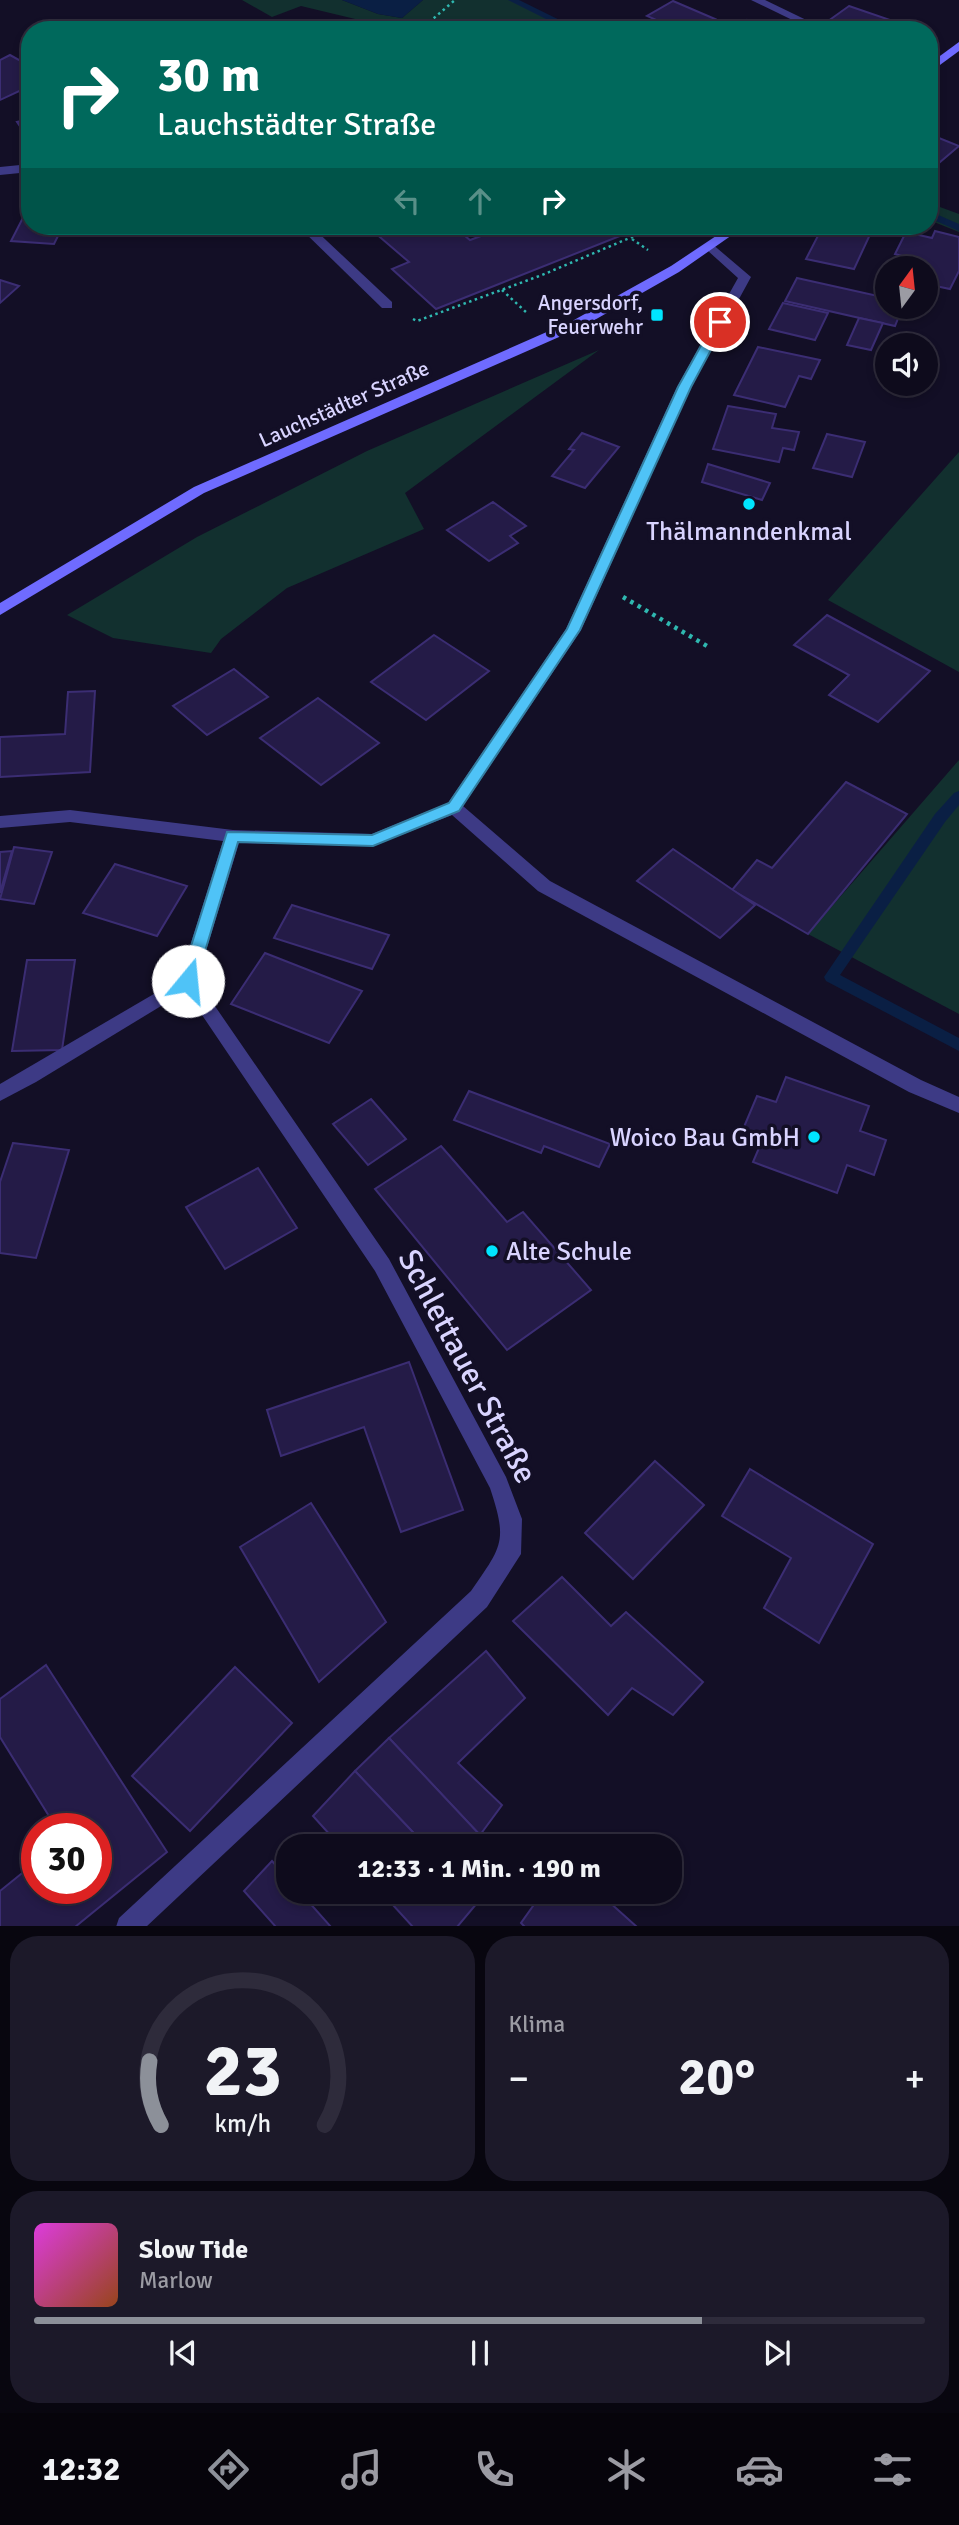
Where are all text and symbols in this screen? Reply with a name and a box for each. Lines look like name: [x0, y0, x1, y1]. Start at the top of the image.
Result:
text: 30 m: [157, 45, 260, 105]
icon: right: [42, 49, 133, 140]
text: Lauchstädter Straße: [157, 105, 436, 144]
icon: left: [388, 182, 426, 220]
icon: ahead: [461, 182, 499, 220]
icon: right: [534, 182, 572, 220]
north arrow: [875, 256, 938, 318]
map controls: [875, 256, 938, 396]
place label: Angersdorf, Feuerwehr: [538, 290, 643, 340]
pin: [690, 292, 750, 352]
icon: arrive: [701, 303, 739, 341]
marker: Angersdorf, Feuerwehr: [649, 307, 665, 323]
button: sound: [875, 333, 938, 396]
street label: Lauchstädter Straße: [255, 355, 433, 453]
marker: Thälmanndenkmal: [741, 496, 757, 512]
place label: Thälmanndenkmal: [646, 516, 852, 548]
position arrow: [151, 944, 225, 1018]
place label: Woico Bau GmbH: [609, 1122, 800, 1154]
marker: Woico Bau GmbH: [806, 1129, 822, 1145]
place label: Alte Schule: [506, 1236, 632, 1268]
street label: Schlettauer Straße: [390, 1243, 546, 1490]
marker: Alte Schule: [484, 1243, 500, 1259]
speed limit sign: 30: [21, 1813, 112, 1904]
text: 12:33 · 1 Min. · 190 m: [357, 1853, 601, 1885]
text: Klima: [509, 2010, 565, 2039]
text: 23: [203, 2027, 282, 2116]
text: 20°: [678, 2045, 755, 2109]
text: −: [509, 2055, 529, 2102]
text: +: [904, 2055, 925, 2102]
text: km/h: [214, 2107, 271, 2138]
text: Slow Tide: [139, 2234, 248, 2266]
text: Marlow: [139, 2266, 213, 2295]
icon: previous: [164, 2334, 202, 2372]
icon: pause: [461, 2334, 499, 2372]
icon: next: [758, 2334, 796, 2372]
icon: directions: [204, 2445, 253, 2494]
icon: music: [337, 2445, 386, 2494]
icon: phone: [470, 2445, 519, 2494]
icon: climate: [602, 2445, 651, 2494]
icon: car: [735, 2445, 784, 2494]
icon: filters: [868, 2445, 917, 2494]
text: 12:32: [42, 2450, 120, 2489]

